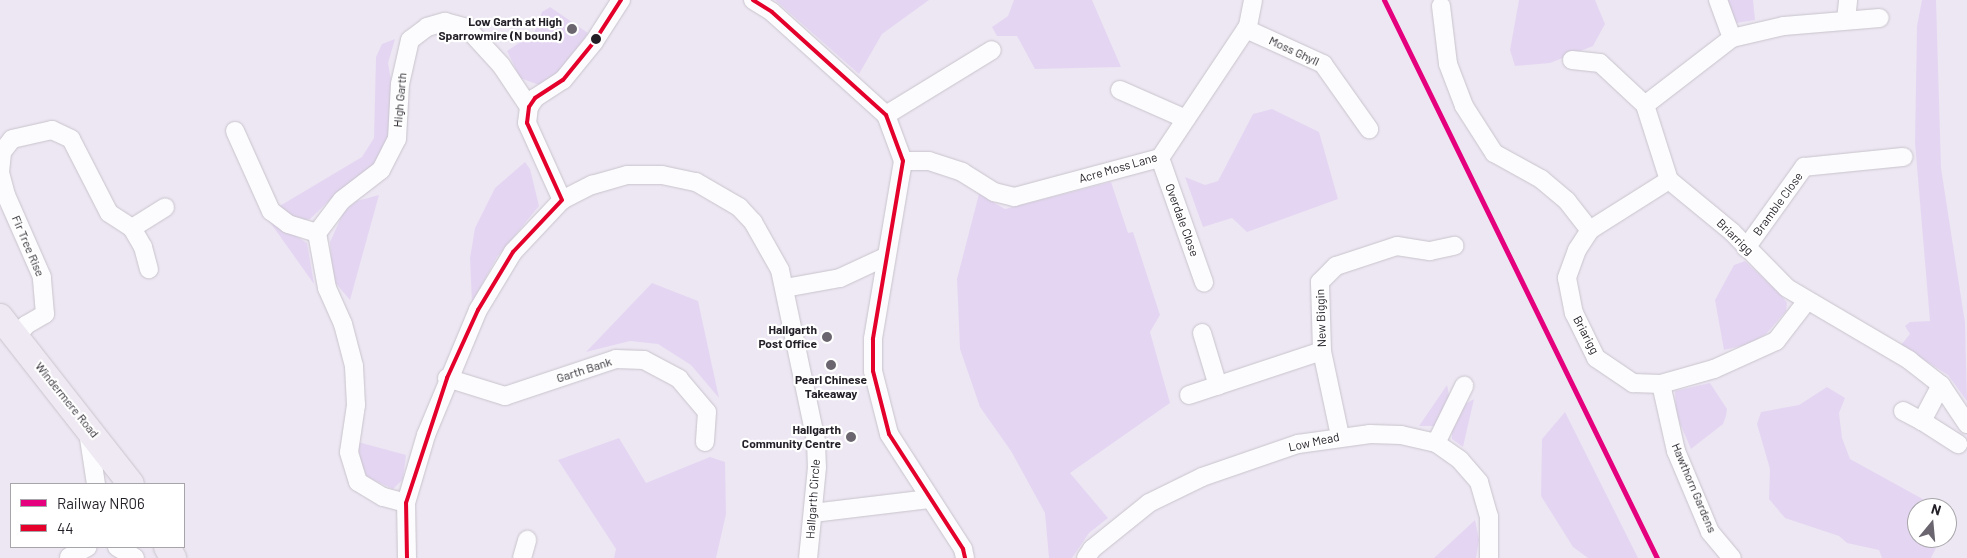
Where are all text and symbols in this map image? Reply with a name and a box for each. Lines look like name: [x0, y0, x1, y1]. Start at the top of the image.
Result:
place label: Low Garth at High Sparrowmire (N bound): [438, 15, 562, 43]
marker: Low Garth at High Sparrowmire (N bound): [566, 23, 578, 35]
street label: Moss Ghyll: [1267, 33, 1321, 69]
unlabelled marker: [591, 34, 601, 44]
street label: High Garth: [390, 72, 410, 128]
street label: Acre Moss Lane: [1077, 150, 1159, 186]
street label: Bramble Close: [1750, 170, 1806, 238]
street label: Overdale Close: [1162, 182, 1202, 258]
street label: Fir Tree Rise: [9, 213, 47, 279]
street label: Briarrigg: [1714, 216, 1756, 258]
street label: New Biggin: [1313, 289, 1329, 347]
street label: Briarigg: [1570, 313, 1602, 357]
place label: Hallgarth Post Office: [758, 323, 817, 351]
marker: Hallgarth Post Office: [821, 331, 833, 343]
street label: Garth Bank: [555, 354, 613, 386]
street label: Windermere Road: [32, 359, 102, 441]
marker: Pearl Chinese Takeaway: [825, 359, 837, 371]
place label: Pearl Chinese Takeaway: [795, 373, 867, 401]
place label: Hallgarth Community Centre: [742, 423, 841, 451]
street label: Low Mead: [1287, 430, 1341, 454]
marker: Hallgarth Community Centre: [845, 431, 857, 443]
street label: Hawthorn Gardens: [1669, 441, 1719, 535]
street label: Hallgarth Circle: [803, 459, 823, 539]
legend: [10, 483, 185, 548]
text: Railway NR06: [57, 494, 145, 512]
north arrow: [1907, 498, 1957, 548]
text: N: [1929, 500, 1943, 519]
text: 44: [57, 519, 74, 537]

